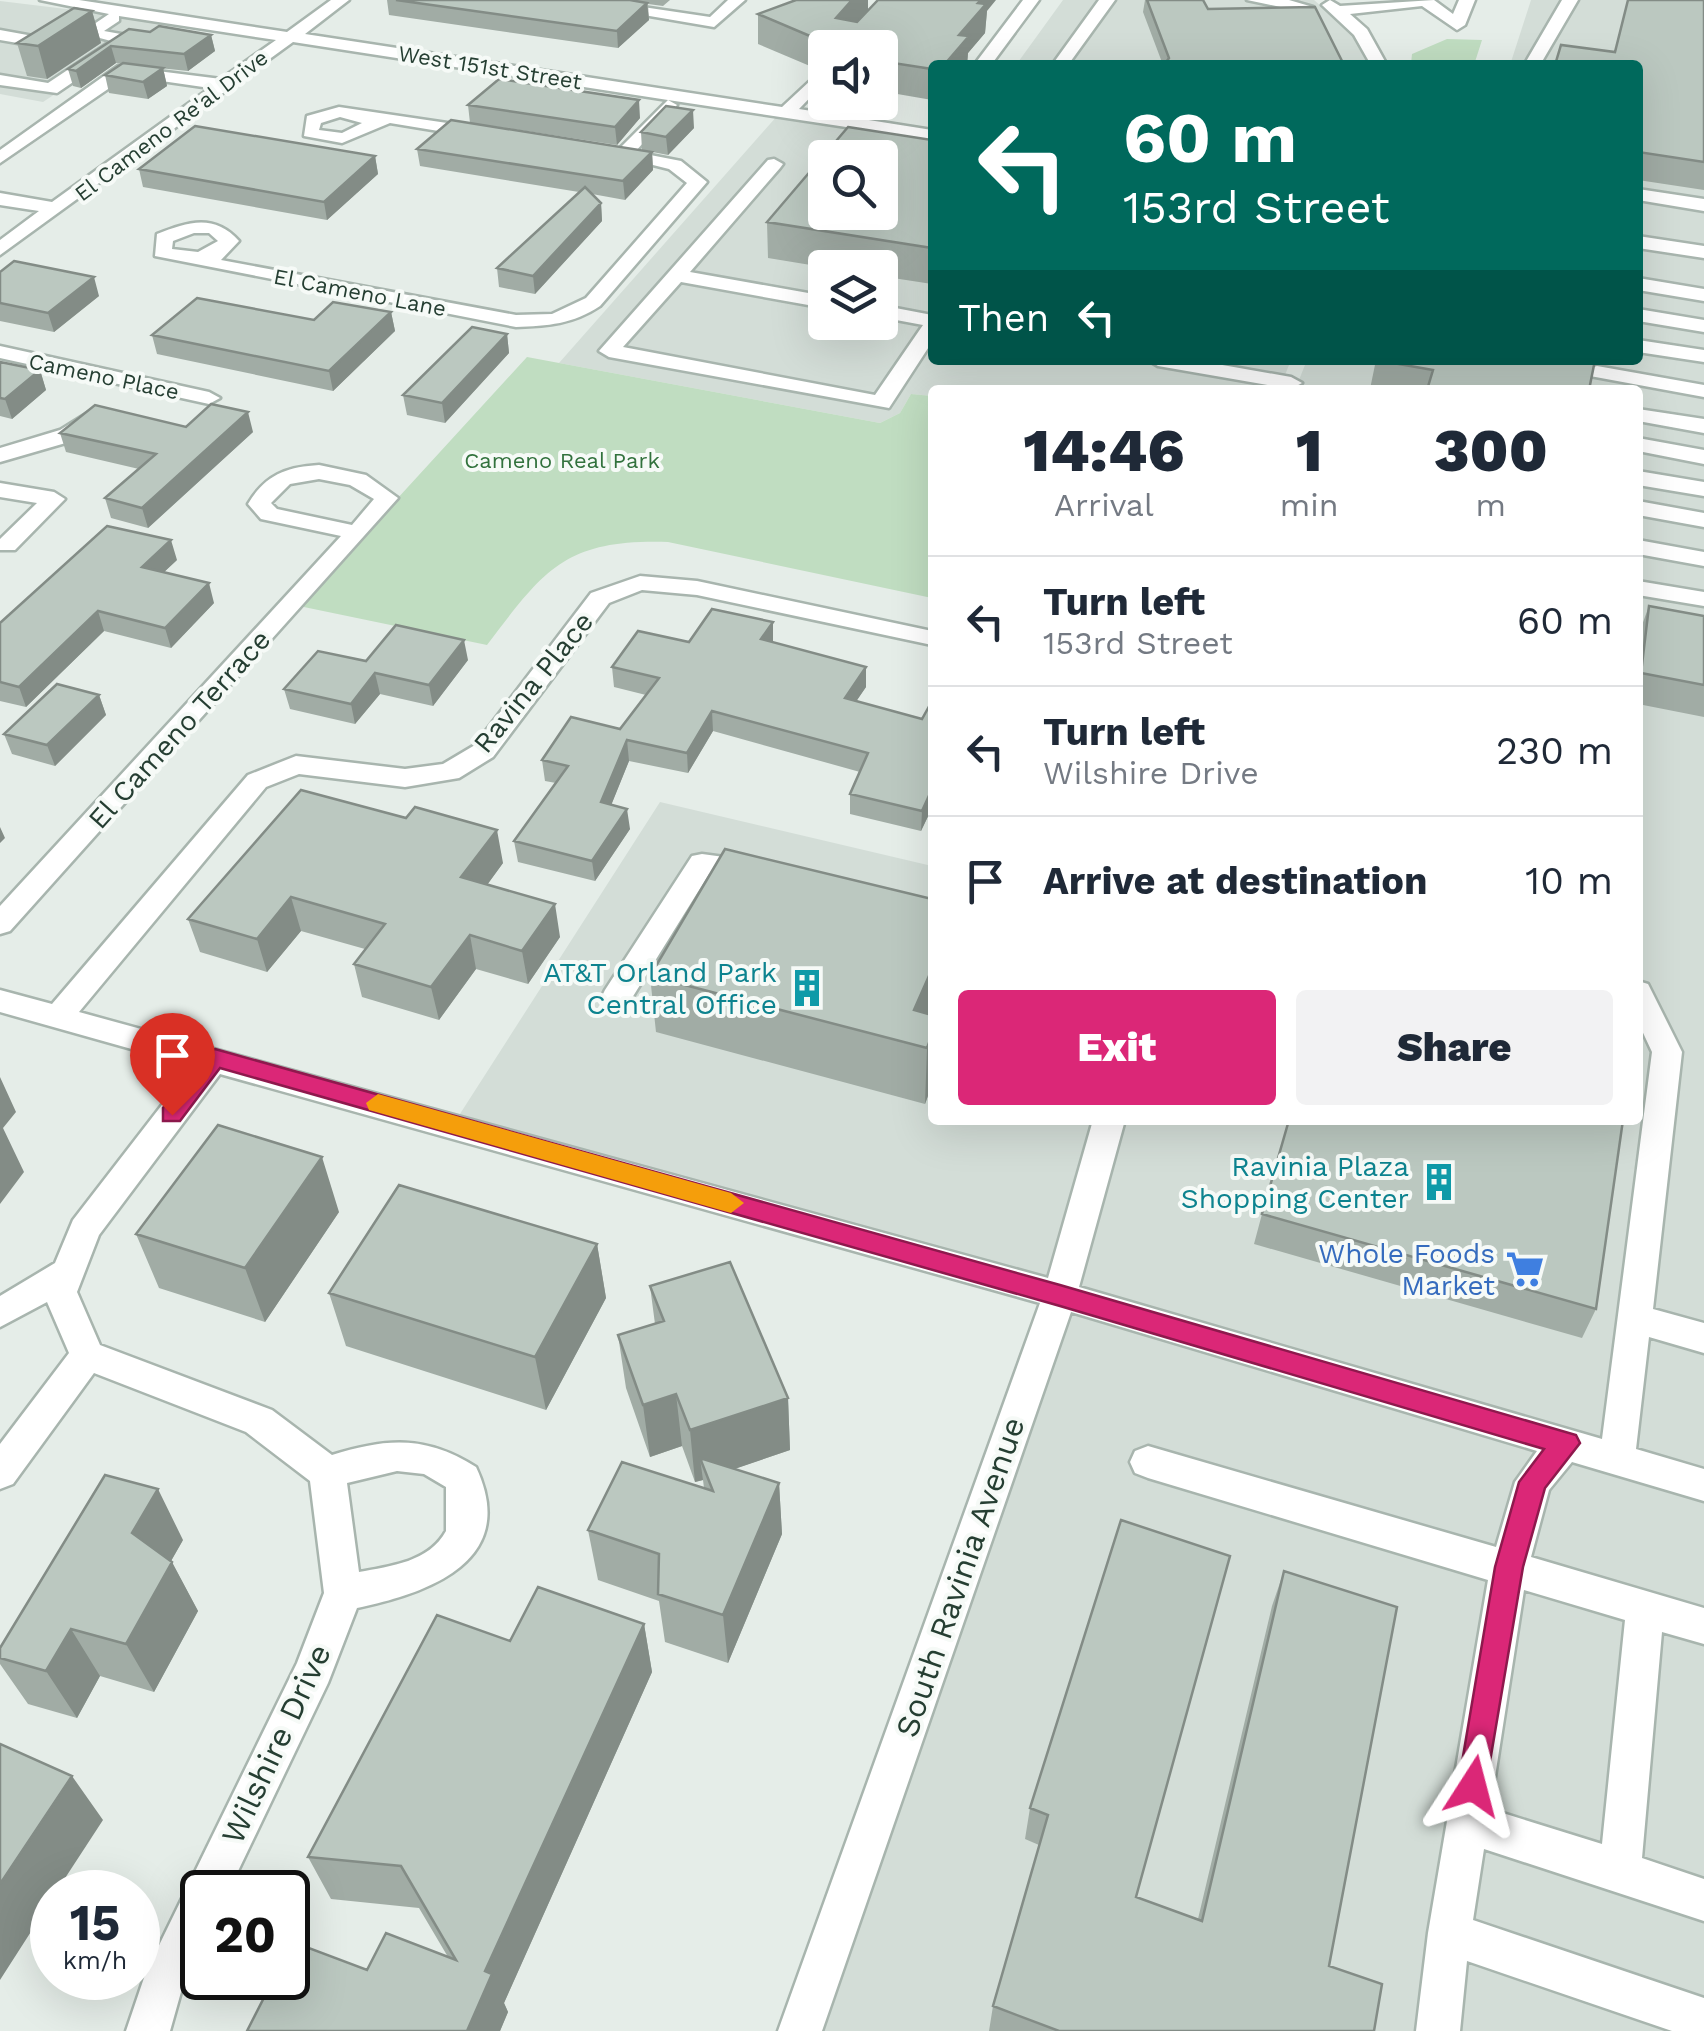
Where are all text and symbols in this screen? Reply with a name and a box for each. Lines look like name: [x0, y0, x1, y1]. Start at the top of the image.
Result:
map controls: [808, 30, 898, 340]
button: sound: [808, 30, 898, 120]
street label: West 151st Street: [396, 41, 583, 94]
street label: El Cameno Re'al Drive: [70, 45, 273, 206]
text: 60 m: [1123, 97, 1297, 179]
icon: left: [958, 100, 1088, 230]
button: search: [808, 140, 898, 230]
text: 153rd Street: [1123, 181, 1390, 234]
button: layers: [808, 250, 898, 340]
street label: El Cameno Lane: [272, 264, 448, 321]
icon: left: [1069, 290, 1124, 345]
text: Then: [958, 296, 1049, 340]
street label: Cameno Place: [26, 348, 181, 405]
text: 14:46: [1023, 415, 1184, 486]
text: 1: [1296, 415, 1323, 486]
text: 300: [1434, 415, 1548, 486]
park label: Cameno Real Park: [464, 448, 660, 473]
text: Arrival: [1054, 486, 1154, 524]
text: min: [1280, 486, 1339, 524]
text: m: [1475, 486, 1506, 524]
text: Turn left: [1043, 580, 1205, 624]
icon: left: [958, 594, 1013, 649]
text: 60 m: [1517, 599, 1613, 643]
street label: Ravina Place: [467, 605, 600, 759]
street label: El Cameno Terrace: [81, 623, 277, 835]
text: 153rd Street: [1043, 624, 1233, 662]
text: Turn left: [1043, 710, 1205, 754]
icon: left: [958, 724, 1013, 779]
text: 230 m: [1496, 729, 1613, 773]
text: Wilshire Drive: [1043, 754, 1259, 792]
icon: arrive: [958, 854, 1013, 909]
text: Arrive at destination: [1043, 859, 1428, 903]
text: 10 m: [1525, 859, 1613, 903]
place label: AT&T Orland Park Central Office: [543, 956, 777, 1021]
building icon: AT&T Orland Park Central Office: [786, 967, 828, 1009]
button: Exit: [958, 990, 1276, 1105]
button: Share: [1296, 990, 1613, 1105]
pin: [130, 1013, 215, 1116]
icon: arrive: [145, 1028, 200, 1083]
place label: Ravinia Plaza Shopping Center: [1181, 1150, 1409, 1215]
building icon: Ravinia Plaza Shopping Center: [1418, 1161, 1460, 1203]
place label: Whole Foods Market: [1318, 1237, 1495, 1302]
supermarket icon: Whole Foods Market: [1504, 1248, 1546, 1290]
street label: South Ravinia Avenue: [887, 1412, 1033, 1742]
street label: Wilshire Drive: [213, 1638, 339, 1850]
position arrow: [1421, 1734, 1525, 1838]
speed limit sign: 20: [180, 1870, 310, 2000]
text: 15: [70, 1893, 120, 1952]
text: km/h: [63, 1946, 127, 1975]

